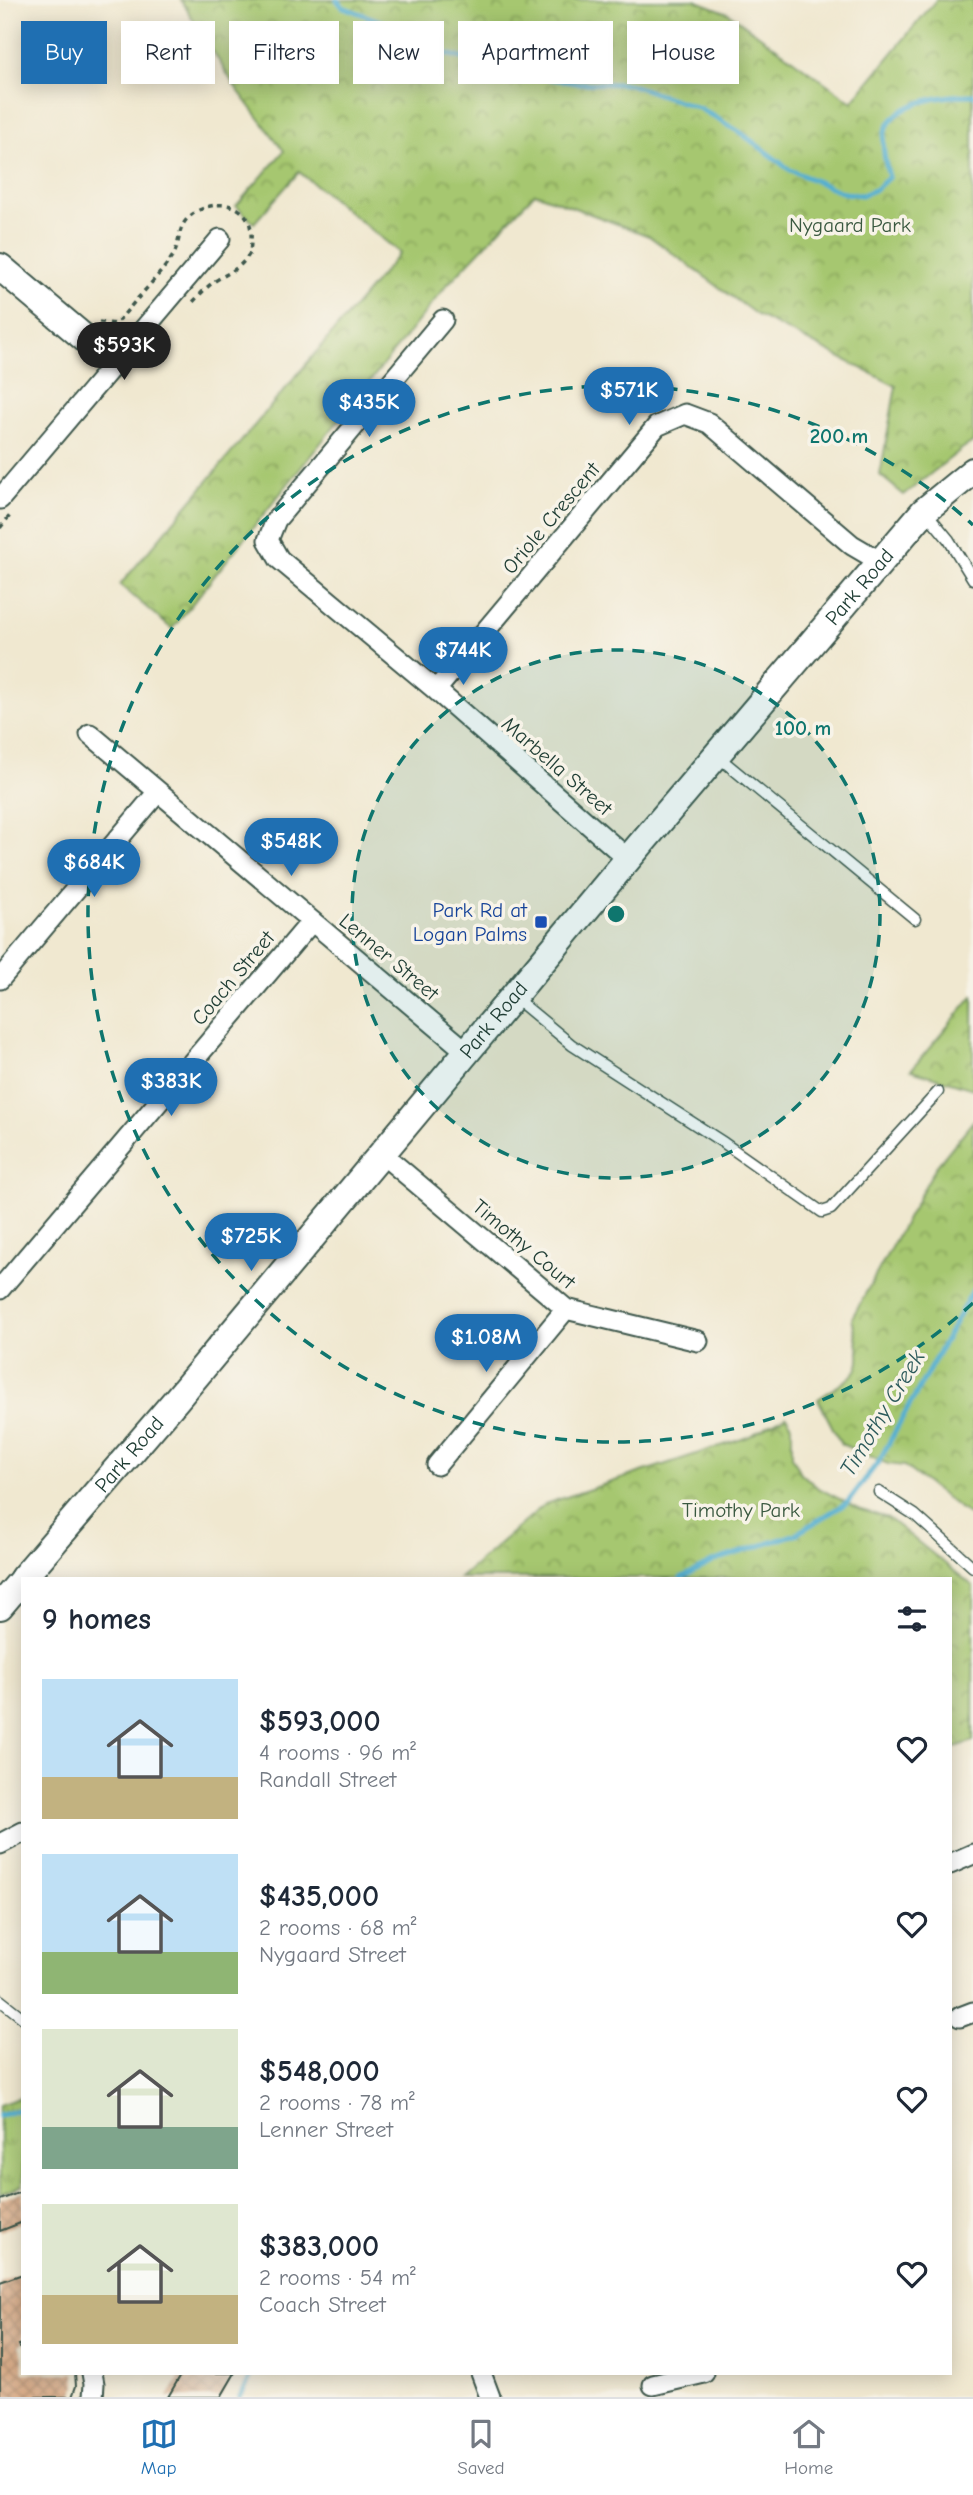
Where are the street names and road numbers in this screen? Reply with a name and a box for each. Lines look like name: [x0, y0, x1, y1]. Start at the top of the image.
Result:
street label: Oriole Crescent: [497, 457, 605, 579]
street label: Park Road: [820, 544, 899, 630]
street label: Marbella Street: [497, 712, 618, 821]
street label: Lenner Street: [334, 908, 444, 1006]
street label: Coach Street: [187, 925, 280, 1030]
street label: Park Road: [455, 977, 532, 1063]
street label: Timothy Court: [468, 1194, 581, 1295]
street label: Park Road: [90, 1411, 169, 1497]

